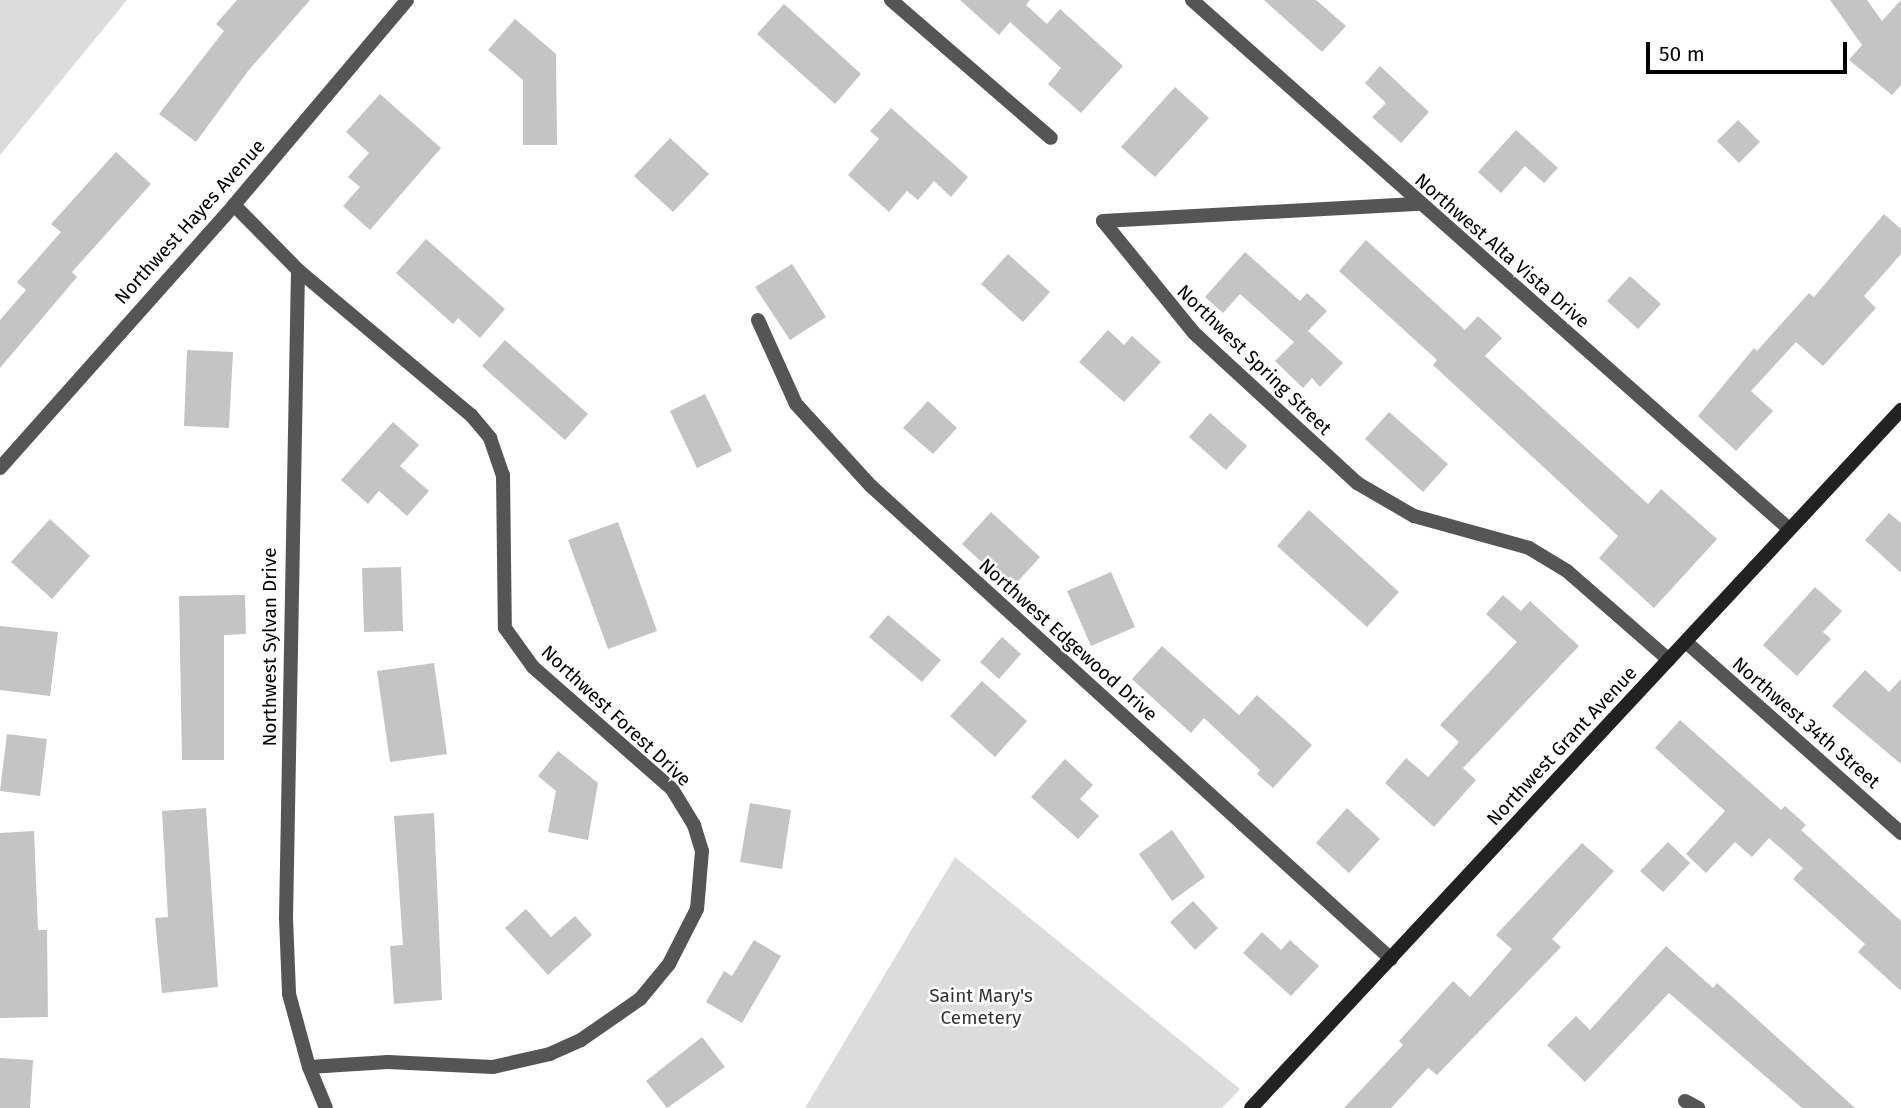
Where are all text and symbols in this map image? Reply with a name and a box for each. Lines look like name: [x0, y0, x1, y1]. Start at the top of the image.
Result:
scale bar: [1649, 28, 1850, 72]
text: 50 m: [1659, 41, 1705, 67]
street label: Northwest Hayes Avenue: [110, 135, 270, 309]
street label: Northwest Alta Vista Drive: [1410, 169, 1594, 333]
street label: Northwest Spring Street: [1172, 280, 1336, 440]
street label: Northwest Sylvan Drive: [259, 547, 281, 747]
street label: Northwest Edgewood Drive: [974, 554, 1162, 726]
street label: Northwest Forest Drive: [536, 641, 696, 791]
street label: Northwest 34th Street: [1727, 653, 1885, 793]
street label: Northwest Grant Avenue: [1482, 662, 1642, 830]
park label: Saint Mary's Cemetery: [929, 985, 1033, 1029]

